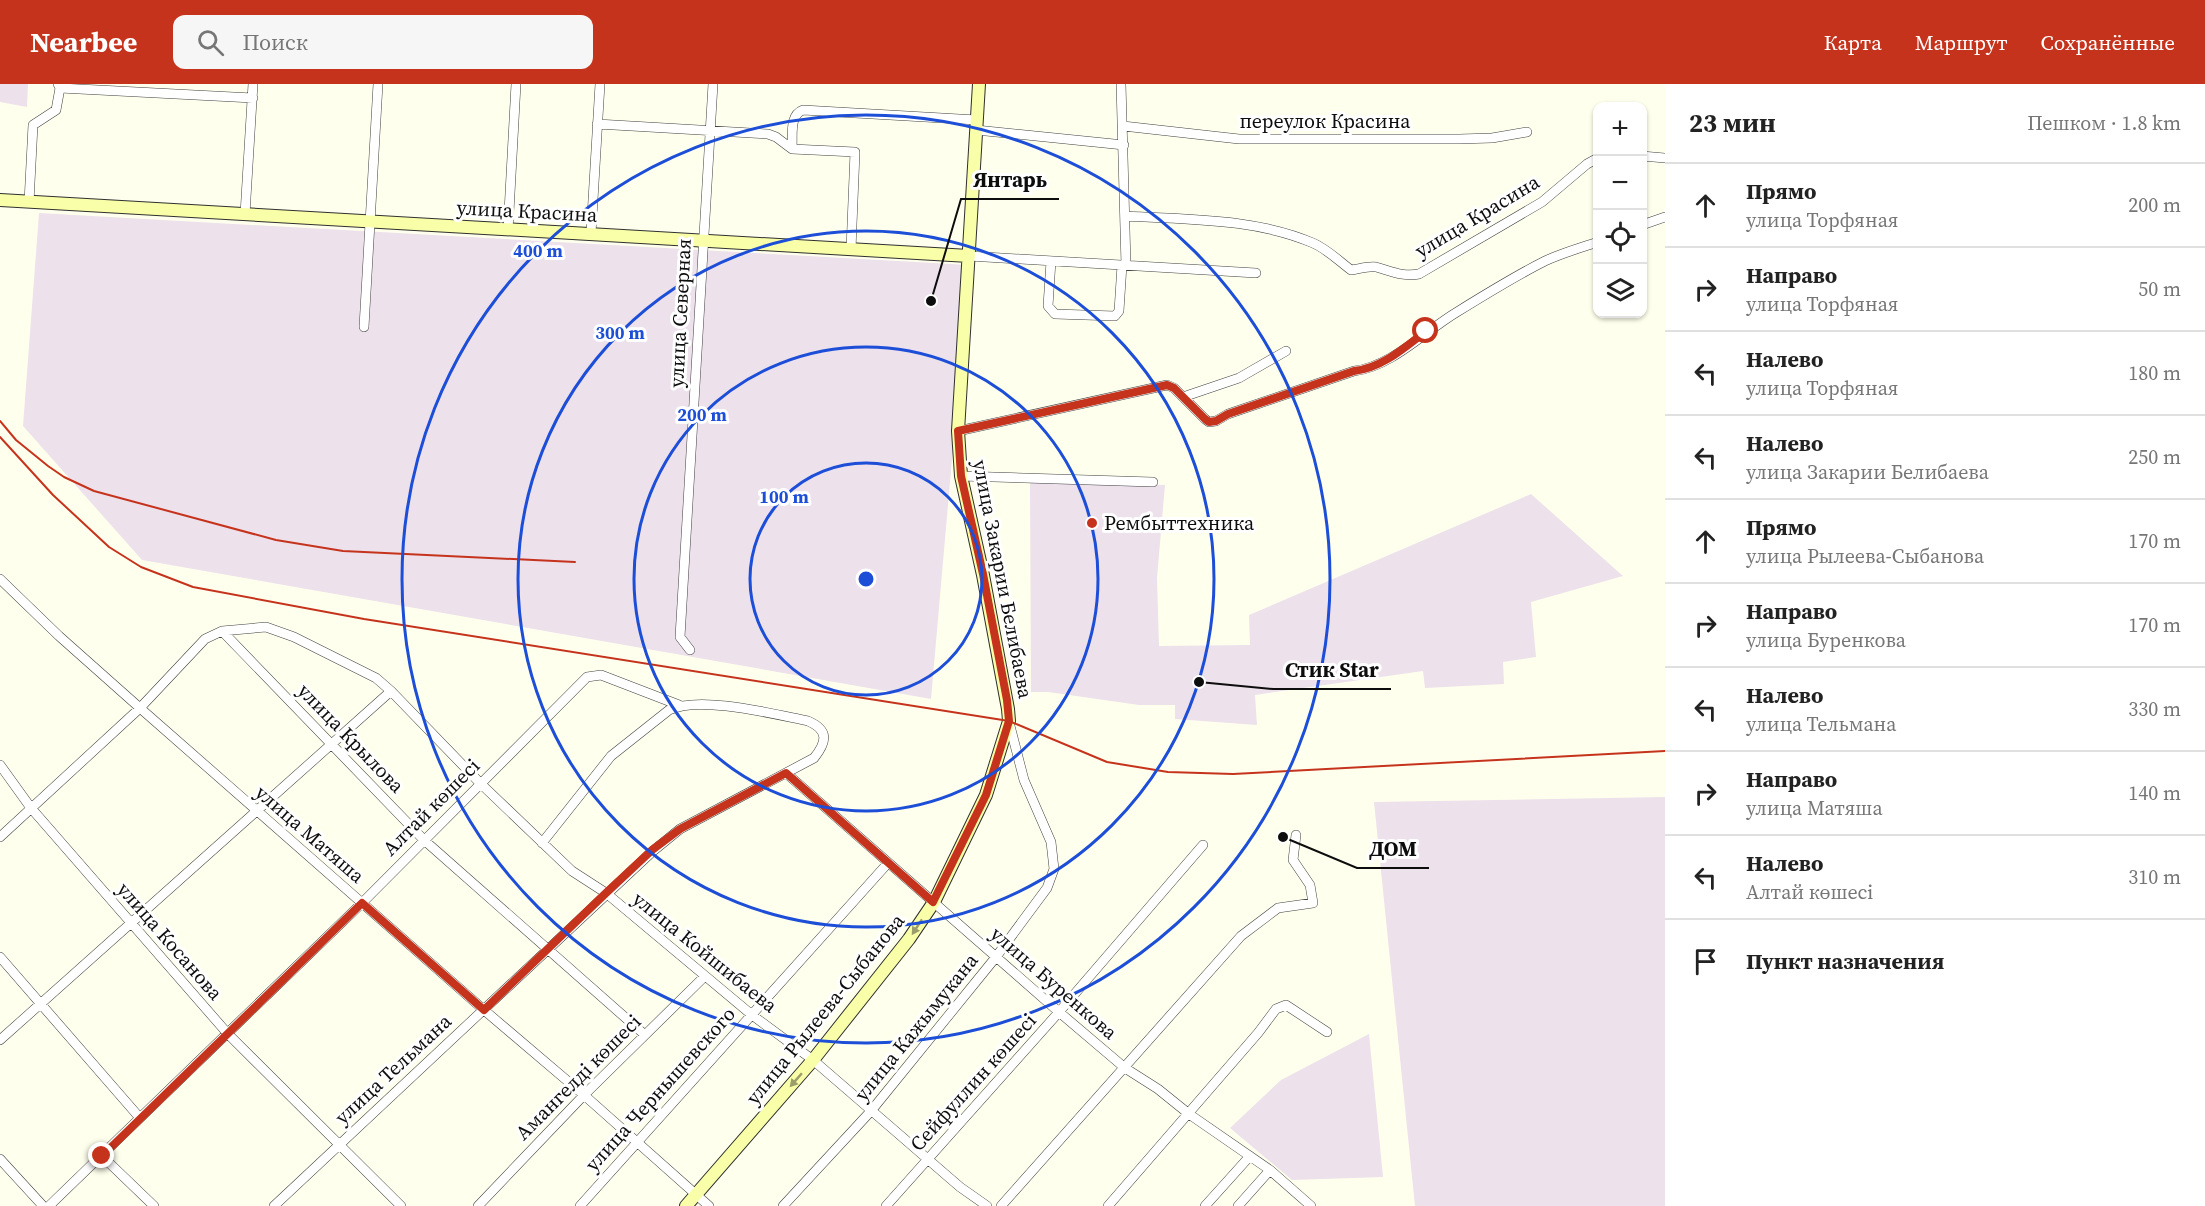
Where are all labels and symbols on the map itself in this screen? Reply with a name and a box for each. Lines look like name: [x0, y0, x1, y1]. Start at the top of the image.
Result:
street label: переулок Красина: [1239, 107, 1411, 135]
callout: Янтарь: [961, 160, 1059, 199]
text: Янтарь: [973, 165, 1047, 194]
street label: улица Красина: [1409, 167, 1545, 264]
street label: улица Красина: [456, 193, 599, 229]
text: 400 m: [513, 238, 563, 263]
street label: улица Северная: [662, 238, 698, 388]
route start: [1412, 317, 1438, 343]
text: 300 m: [595, 320, 645, 345]
text: 200 m: [677, 402, 727, 427]
street label: улица Закарии Белибаева: [966, 457, 1040, 702]
text: 100 m: [759, 484, 809, 509]
place label: Рембыттехника: [1104, 509, 1255, 537]
marker: Рембыттехника: [1085, 516, 1099, 530]
centre of rings: [856, 569, 876, 589]
callout: Стик Star: [1273, 650, 1391, 689]
text: Стик Star: [1285, 655, 1379, 684]
street label: улица Крылова: [291, 677, 411, 800]
street label: Алтай көшесі: [376, 752, 486, 862]
street label: улица Матяша: [249, 779, 371, 890]
callout: ДОМ: [1357, 829, 1429, 868]
text: ДОМ: [1369, 834, 1417, 863]
street label: улица Косанова: [111, 876, 230, 1007]
street label: улица Койшибаева: [627, 885, 784, 1020]
street label: улица Рылеева-Сыбанова: [739, 907, 911, 1110]
one-way arrow: [912, 919, 923, 935]
street label: улица Буренкова: [984, 920, 1124, 1047]
street label: улица Кажымукана: [848, 947, 985, 1107]
street label: улица Чернышевского: [578, 1001, 742, 1177]
street label: улица Тельмана: [328, 1007, 458, 1131]
street label: Сейфуллин көшесі: [903, 1007, 1043, 1157]
street label: Амангелді көшесі: [509, 1008, 647, 1146]
one-way arrow: [790, 1072, 803, 1087]
route end: [88, 1142, 114, 1168]

